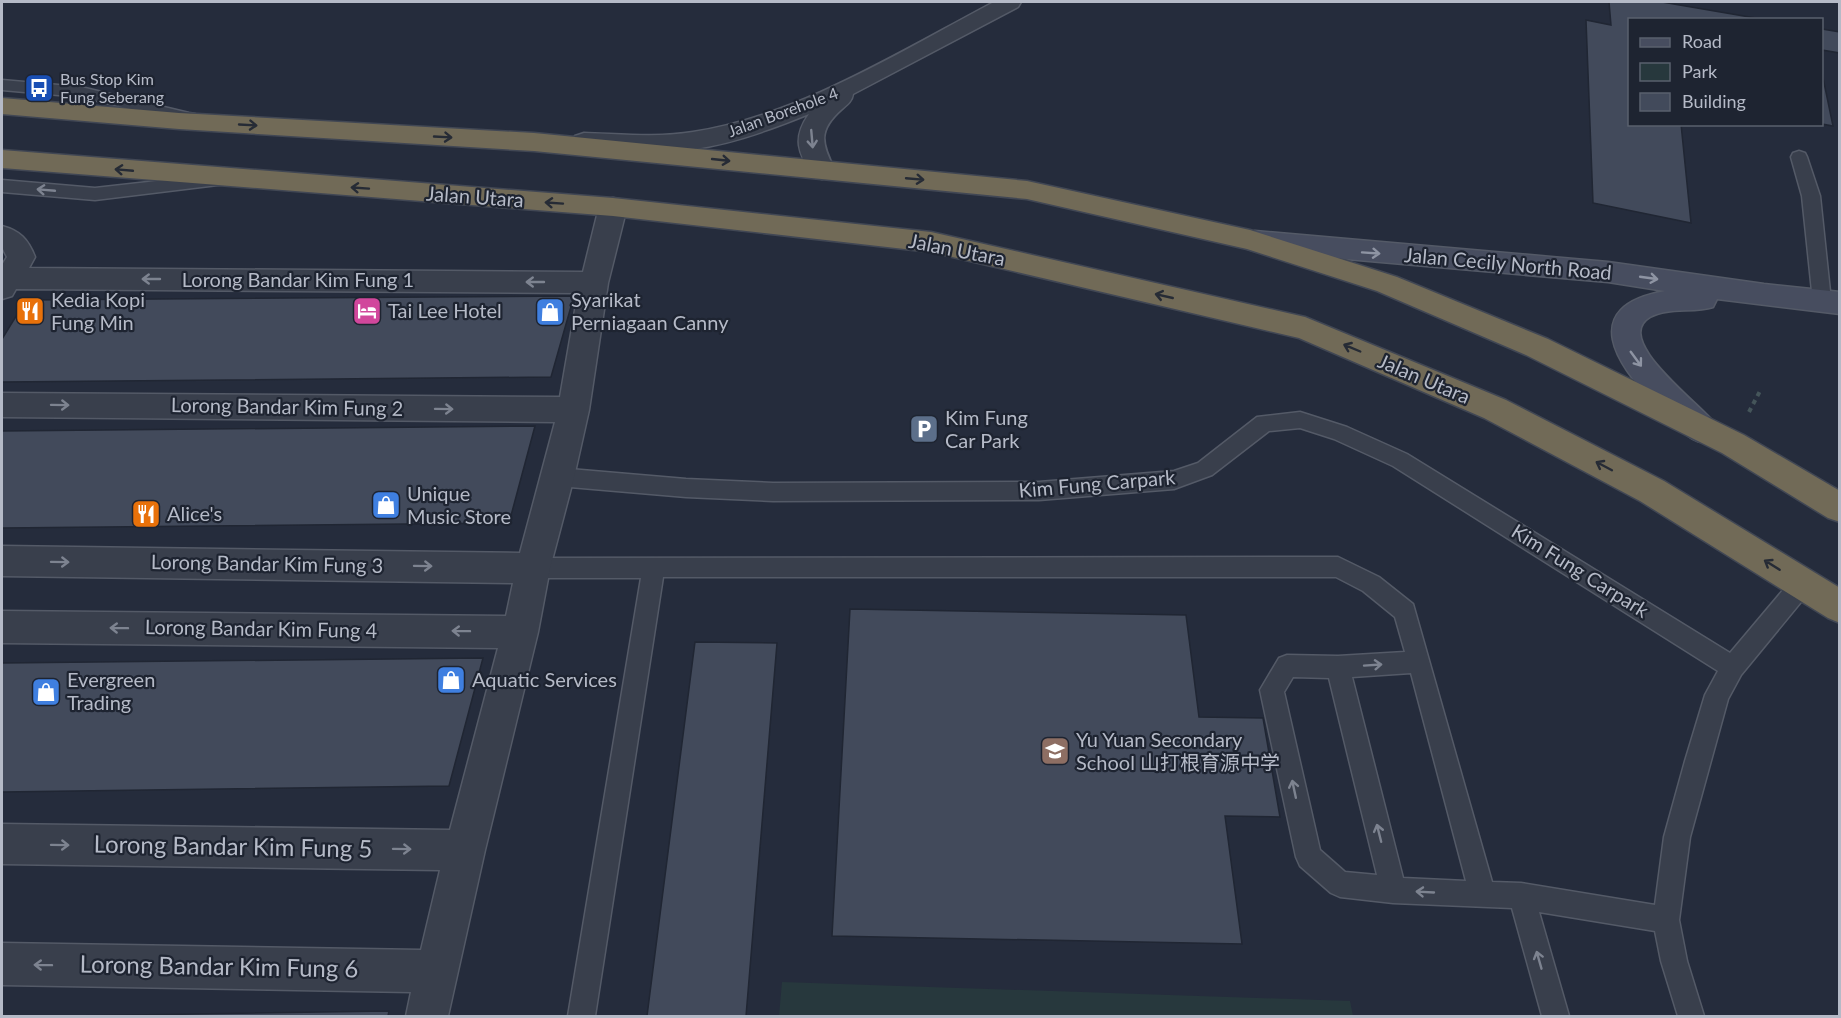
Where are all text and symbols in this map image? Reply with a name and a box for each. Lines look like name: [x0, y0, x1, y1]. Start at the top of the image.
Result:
legend: [1628, 18, 1823, 126]
text: Road: [1682, 30, 1722, 52]
text: Park: [1682, 60, 1718, 82]
place label: Bus Stop Kim Fung Seberang: [60, 69, 164, 106]
bus stop icon: Bus Stop Kim Fung Seberang: [23, 72, 55, 104]
street label: Jalan Borehole 4: [725, 83, 841, 140]
text: Building: [1682, 90, 1746, 112]
one-way arrow: [238, 120, 258, 131]
one-way arrow: [807, 129, 818, 148]
one-way arrow: [432, 132, 452, 143]
one-way arrow: [710, 155, 730, 166]
one-way arrow: [114, 164, 134, 175]
one-way arrow: [904, 174, 924, 185]
street label: Jalan Utara: [426, 181, 525, 211]
one-way arrow: [350, 183, 370, 194]
one-way arrow: [37, 184, 57, 195]
one-way arrow: [545, 197, 565, 208]
street label: Jalan Utara: [907, 228, 1007, 270]
street label: Jalan Cecily North Road: [1403, 242, 1613, 284]
one-way arrow: [1360, 248, 1380, 259]
street label: Lorong Bandar Kim Fung 1: [182, 267, 414, 291]
one-way arrow: [142, 273, 162, 285]
one-way arrow: [1638, 273, 1658, 284]
one-way arrow: [526, 276, 546, 288]
place label: Kedia Kopi Fung Min: [51, 287, 145, 334]
place label: Syarikat Perniagaan Canny: [571, 287, 729, 334]
one-way arrow: [1155, 289, 1174, 301]
restaurant icon: Kedia Kopi Fung Min: [14, 295, 46, 327]
hotel icon: Tai Lee Hotel: [351, 295, 383, 327]
shop icon: Syarikat Perniagaan Canny: [534, 296, 566, 328]
place label: Tai Lee Hotel: [388, 298, 502, 322]
one-way arrow: [1343, 342, 1361, 353]
street label: Jalan Utara: [1375, 348, 1474, 408]
one-way arrow: [1629, 351, 1642, 367]
street label: Lorong Bandar Kim Fung 2: [171, 392, 403, 420]
one-way arrow: [49, 399, 69, 411]
one-way arrow: [433, 403, 453, 415]
place label: Kim Fung Car Park: [945, 405, 1028, 452]
parking icon: Kim Fung Car Park: [908, 413, 940, 445]
one-way arrow: [1596, 460, 1613, 472]
street label: Kim Fung Carpark: [1018, 464, 1177, 502]
place label: Unique Music Store: [407, 481, 511, 528]
shop icon: Unique Music Store: [370, 489, 402, 521]
restaurant icon: Alice's: [130, 498, 162, 530]
place label: Alice's: [167, 501, 222, 525]
street label: Kim Fung Carpark: [1508, 518, 1654, 622]
street label: Lorong Bandar Kim Fung 3: [151, 549, 383, 577]
one-way arrow: [49, 556, 69, 567]
one-way arrow: [1764, 559, 1781, 571]
one-way arrow: [412, 560, 432, 572]
street label: Lorong Bandar Kim Fung 4: [145, 614, 378, 642]
one-way arrow: [110, 622, 130, 634]
one-way arrow: [452, 625, 472, 637]
one-way arrow: [1362, 659, 1382, 670]
shop icon: Aquatic Services: [435, 664, 467, 696]
place label: Evergreen Trading: [67, 667, 155, 714]
place label: Aquatic Services: [472, 667, 617, 691]
shop icon: Evergreen Trading: [30, 676, 62, 708]
place label: Yu Yuan Secondary School 山打根育源中学: [1076, 727, 1280, 774]
school or university icon: Yu Yuan Secondary School 山打根育源中学: [1039, 735, 1071, 767]
one-way arrow: [1288, 780, 1300, 799]
one-way arrow: [1372, 824, 1384, 843]
street label: Lorong Bandar Kim Fung 5: [93, 829, 373, 862]
one-way arrow: [49, 839, 69, 851]
one-way arrow: [391, 843, 411, 855]
one-way arrow: [1415, 886, 1435, 897]
street label: Lorong Bandar Kim Fung 6: [79, 949, 359, 982]
one-way arrow: [1533, 951, 1544, 970]
one-way arrow: [33, 959, 53, 970]

